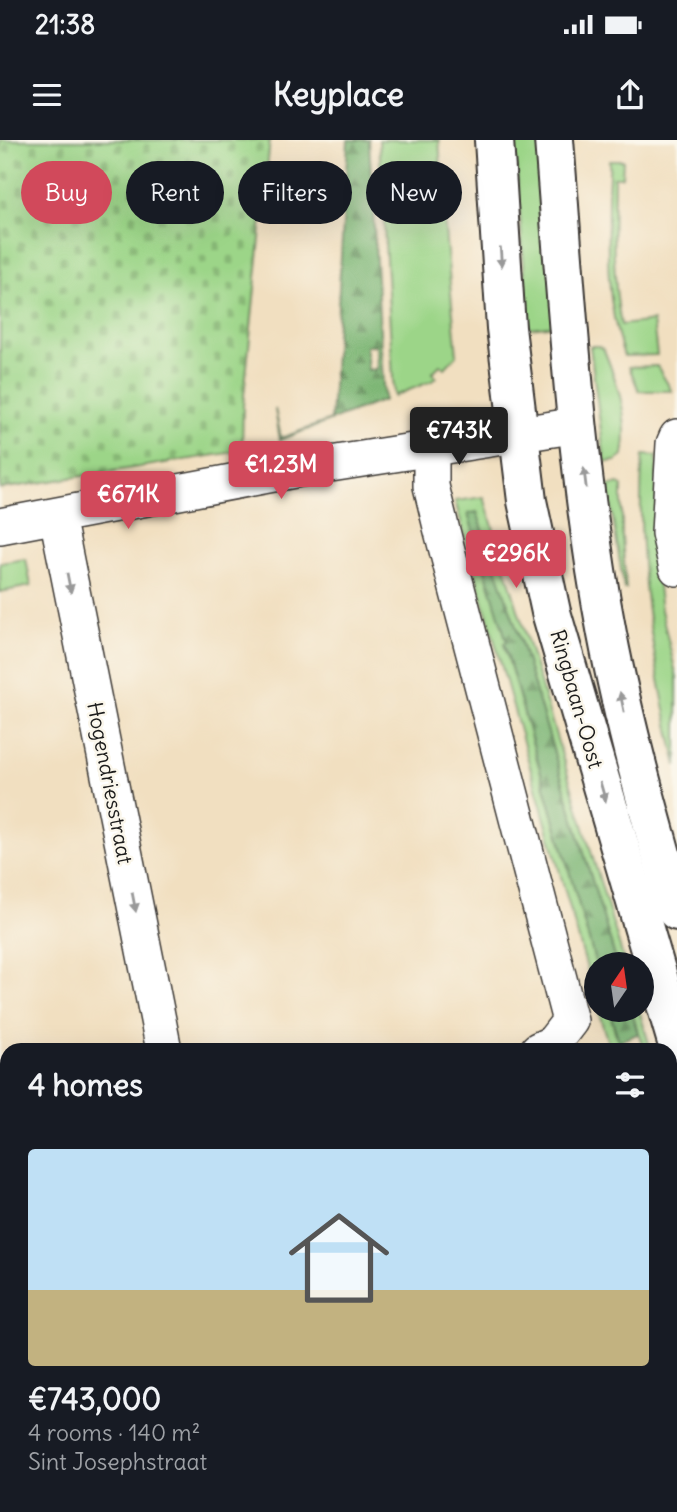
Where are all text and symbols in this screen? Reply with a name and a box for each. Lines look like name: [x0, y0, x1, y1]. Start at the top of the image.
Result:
text: 21:38: [35, 8, 95, 41]
text: Keyplace: [273, 74, 404, 115]
icon: menu: [28, 76, 66, 114]
icon: share: [611, 76, 649, 114]
chip: Buy: [21, 161, 112, 224]
chip: Rent: [126, 161, 224, 224]
chip: Filters: [238, 161, 352, 224]
chip: New: [366, 161, 462, 224]
one-way arrow: [496, 246, 507, 268]
pin: €743K: [410, 408, 508, 467]
text: €743K: [426, 415, 492, 444]
pin: €1.23M: [224, 442, 338, 501]
text: €1.23M: [245, 449, 317, 478]
one-way arrow: [579, 467, 590, 489]
pin: €671K: [79, 472, 177, 531]
text: €671K: [97, 479, 159, 508]
pin: €296K: [467, 531, 565, 590]
text: €296K: [482, 538, 550, 567]
one-way arrow: [64, 572, 75, 594]
street label: Ringbaan-Oost: [544, 627, 610, 771]
one-way arrow: [617, 691, 628, 713]
street label: Hogendriesstraat: [81, 700, 139, 866]
one-way arrow: [599, 781, 609, 802]
one-way arrow: [128, 891, 139, 913]
north arrow: [584, 952, 654, 1022]
map controls: [584, 952, 654, 1022]
text: 4 homes: [28, 1066, 143, 1104]
icon: filters: [611, 1066, 649, 1104]
icon: home: [276, 1195, 402, 1321]
text: €743,000: [28, 1380, 161, 1418]
text: 4 rooms · 140 m²: [28, 1418, 200, 1447]
text: Sint Josephstraat: [28, 1447, 207, 1476]

